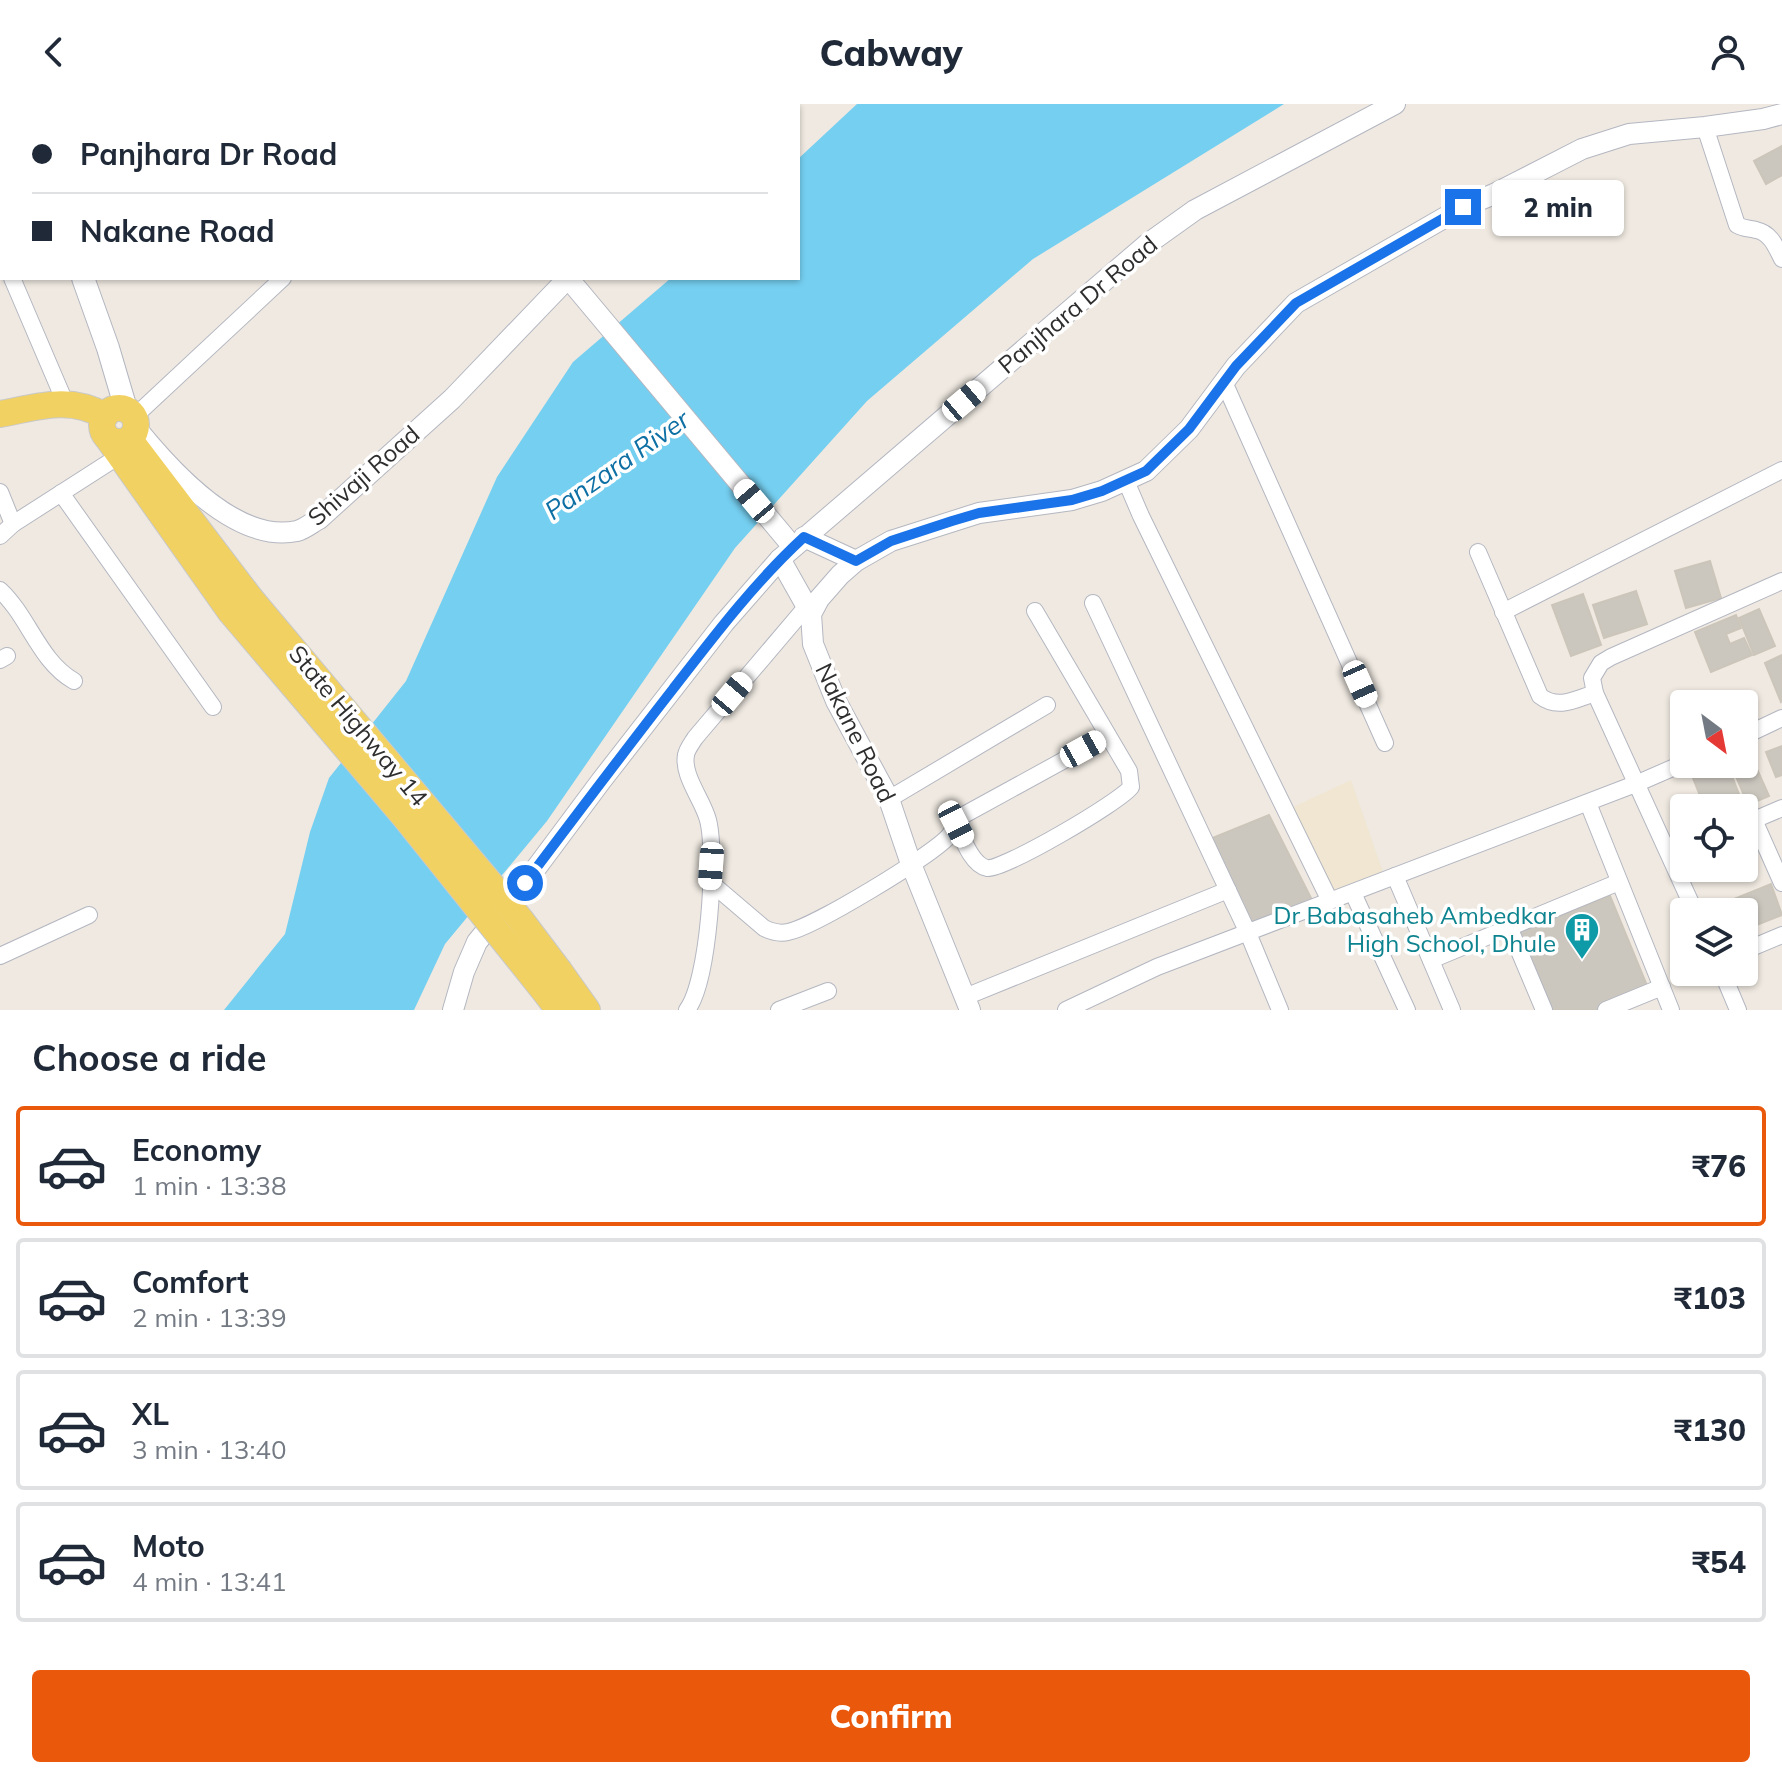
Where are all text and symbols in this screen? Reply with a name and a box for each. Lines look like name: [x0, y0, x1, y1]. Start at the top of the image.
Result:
icon: back: [32, 30, 76, 74]
text: Cabway: [819, 30, 963, 75]
icon: person: [1706, 30, 1750, 74]
text: Panjhara Dr Road: [80, 135, 337, 173]
callout: 2 min: [1491, 179, 1623, 235]
route end: [1445, 189, 1481, 225]
text: 2 min: [1523, 191, 1593, 224]
text: Nakane Road: [80, 212, 275, 250]
street label: Panjhara Dr Road: [992, 229, 1163, 380]
car: [938, 376, 990, 426]
water label: Panzara River: [538, 402, 697, 527]
street label: Shivaji Road: [301, 419, 425, 532]
car: [729, 475, 779, 527]
street label: State Highway 14: [283, 639, 435, 812]
car: [1339, 657, 1381, 711]
street label: Nakane Road: [809, 658, 903, 807]
car: [707, 668, 757, 720]
north arrow: [1670, 690, 1758, 778]
map controls: [1670, 690, 1758, 986]
car: [1056, 727, 1110, 771]
button: locate: [1670, 794, 1758, 882]
car: [934, 797, 978, 851]
car: [697, 841, 725, 891]
route start: [507, 865, 543, 901]
button: layers: [1670, 898, 1758, 986]
place label: Dr Babasaheb Ambedkar High School, Dhule: [1274, 900, 1556, 958]
building icon: Dr Babasaheb Ambedkar High School, Dhule: [1563, 911, 1601, 961]
text: Choose a ride: [32, 1035, 266, 1080]
icon: car: [36, 1130, 108, 1202]
text: Economy: [132, 1131, 261, 1169]
text: ₹76: [1692, 1147, 1746, 1185]
text: 1 min · 13:38: [132, 1169, 287, 1202]
icon: car: [36, 1262, 108, 1334]
text: Comfort: [132, 1263, 249, 1301]
text: ₹103: [1674, 1279, 1746, 1317]
text: 2 min · 13:39: [132, 1301, 287, 1334]
icon: car: [36, 1394, 108, 1466]
text: XL: [132, 1395, 169, 1433]
text: ₹130: [1674, 1411, 1746, 1449]
text: 3 min · 13:40: [132, 1433, 287, 1466]
icon: car: [36, 1526, 108, 1598]
text: Moto: [132, 1527, 205, 1565]
text: ₹54: [1692, 1543, 1746, 1581]
text: 4 min · 13:41: [132, 1565, 287, 1598]
button: Confirm: [32, 1670, 1750, 1762]

